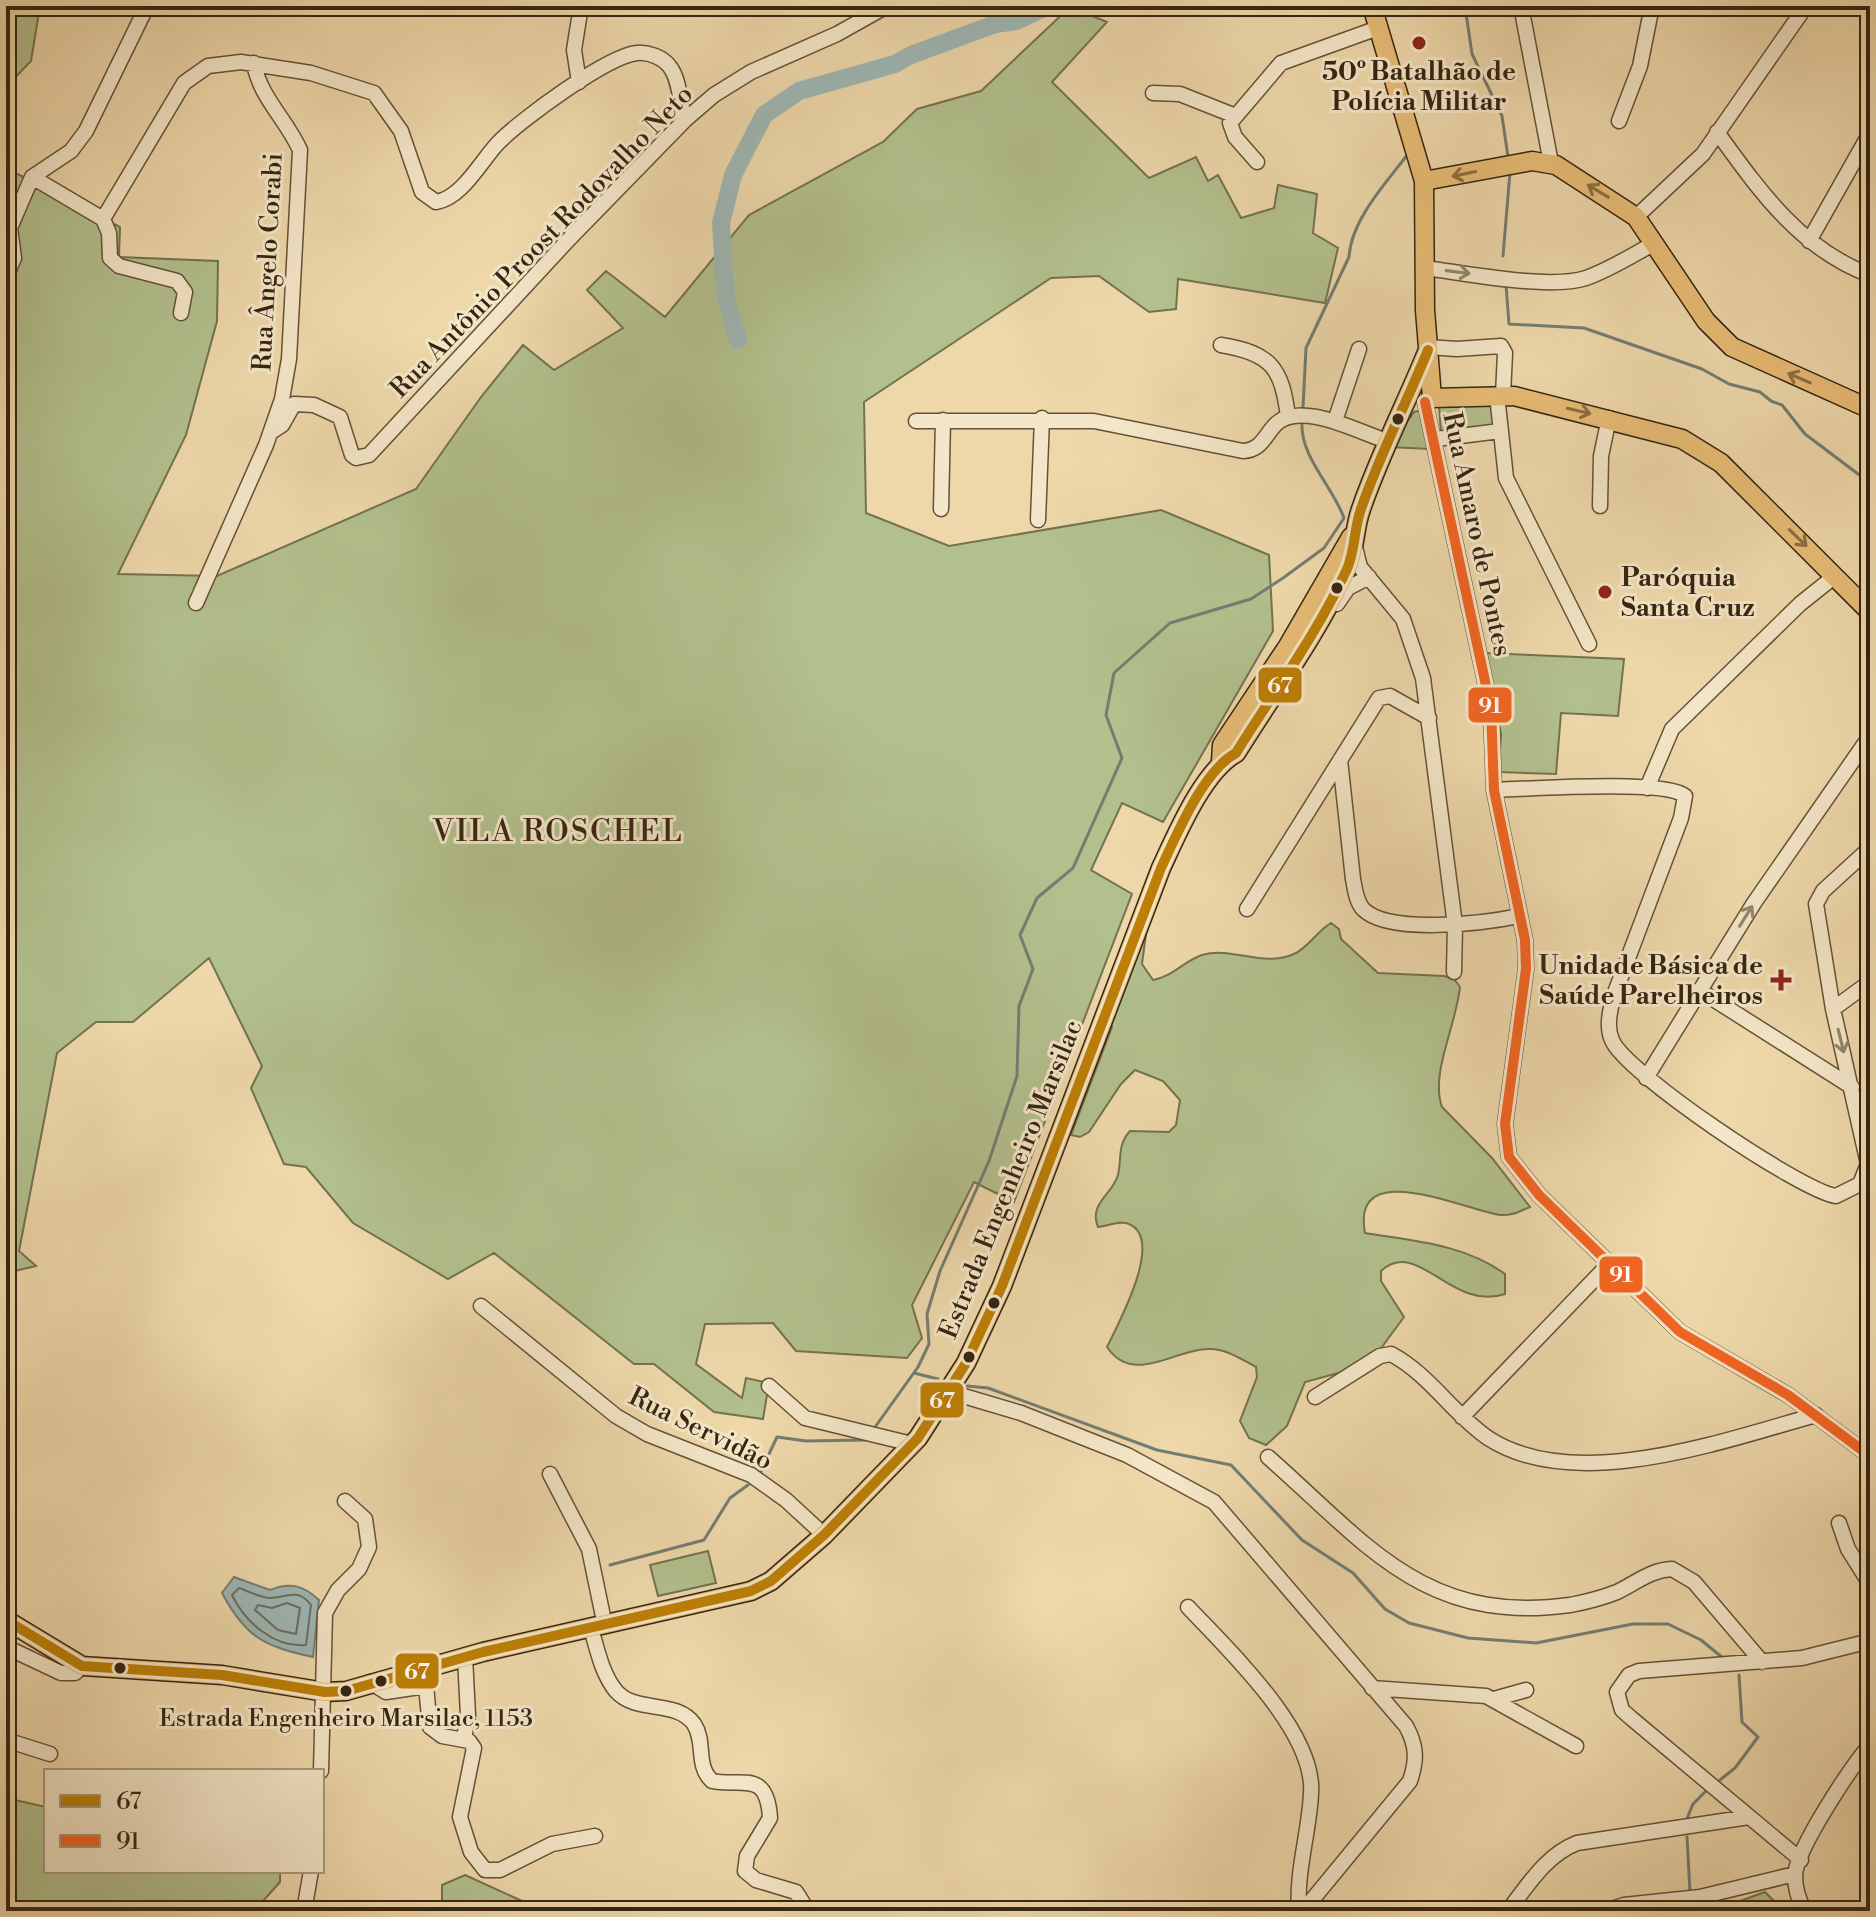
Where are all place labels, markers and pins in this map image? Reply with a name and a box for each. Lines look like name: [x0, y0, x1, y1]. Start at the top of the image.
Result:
marker: 50º Batalhão de Polícia Militar: [1410, 34, 1428, 52]
place label: 50º Batalhão de Polícia Militar: [1322, 56, 1516, 118]
unlabelled marker: [1390, 411, 1406, 427]
place label: Paróquia Santa Cruz: [1621, 562, 1755, 624]
unlabelled marker: [1329, 580, 1345, 596]
marker: Paróquia Santa Cruz: [1596, 583, 1614, 601]
place label: Unidade Básica de Saúde Parelheiros: [1538, 950, 1763, 1012]
marker: Unidade Básica de Saúde Parelheiros: [1770, 969, 1792, 991]
unlabelled marker: [986, 1295, 1002, 1311]
unlabelled marker: [961, 1349, 977, 1365]
unlabelled marker: [112, 1660, 128, 1676]
unlabelled marker: [373, 1673, 389, 1689]
marker: Estrada Engenheiro Marsilac, 1153: [338, 1683, 354, 1699]
place label: Estrada Engenheiro Marsilac, 1153: [159, 1704, 533, 1734]

